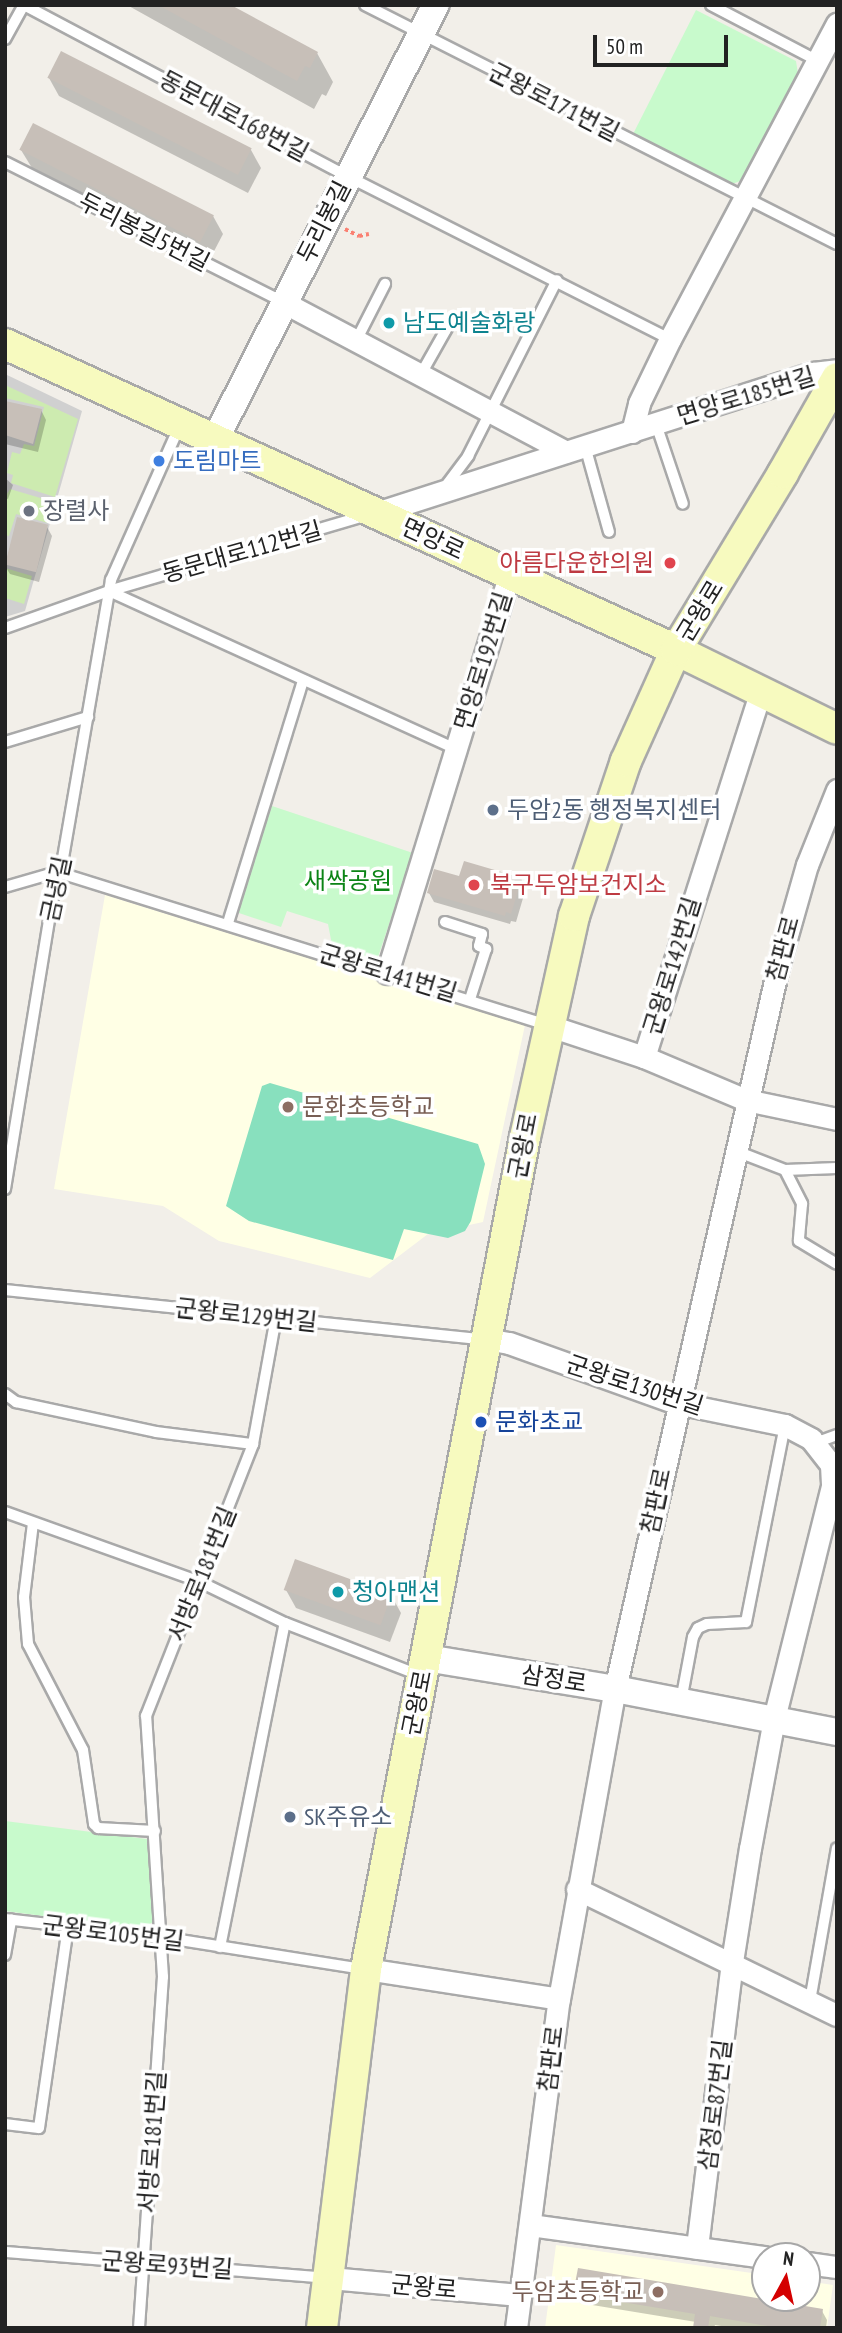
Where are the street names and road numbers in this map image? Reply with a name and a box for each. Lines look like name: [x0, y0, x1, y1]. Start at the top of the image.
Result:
street label: 군왕로171번길: [484, 57, 624, 147]
street label: 동문대로168번길: [154, 65, 314, 167]
street label: 두리봉길: [291, 176, 357, 268]
street label: 두리봉길5번길: [74, 187, 214, 277]
street label: 면앙로185번길: [674, 361, 818, 431]
street label: 면앙로: [397, 512, 469, 566]
street label: 동문대로112번길: [159, 515, 325, 589]
street label: 군왕로: [671, 575, 729, 647]
street label: 면앙로192번길: [448, 589, 518, 733]
street label: 금녕길: [35, 854, 77, 924]
street label: 군왕로142번길: [637, 894, 707, 1038]
street label: 참판로: [761, 913, 805, 985]
street label: 군왕로141번길: [316, 938, 460, 1008]
street label: 군왕로: [503, 1111, 543, 1181]
street label: 군왕로129번길: [173, 1293, 319, 1337]
street label: 군왕로130번길: [563, 1349, 707, 1421]
street label: 참판로: [635, 1466, 677, 1536]
street label: 서방로181번길: [162, 1502, 242, 1646]
street label: 삼정로: [519, 1660, 589, 1698]
street label: 군왕로: [397, 1668, 437, 1738]
street label: 군왕로105번길: [40, 1910, 186, 1956]
street label: 참판로: [533, 2024, 569, 2094]
street label: 삼정로87번길: [693, 2038, 737, 2172]
street label: 서방로181번길: [133, 2070, 171, 2214]
street label: 군왕로93번길: [100, 2246, 234, 2284]
street label: 군왕로: [390, 2270, 458, 2304]

